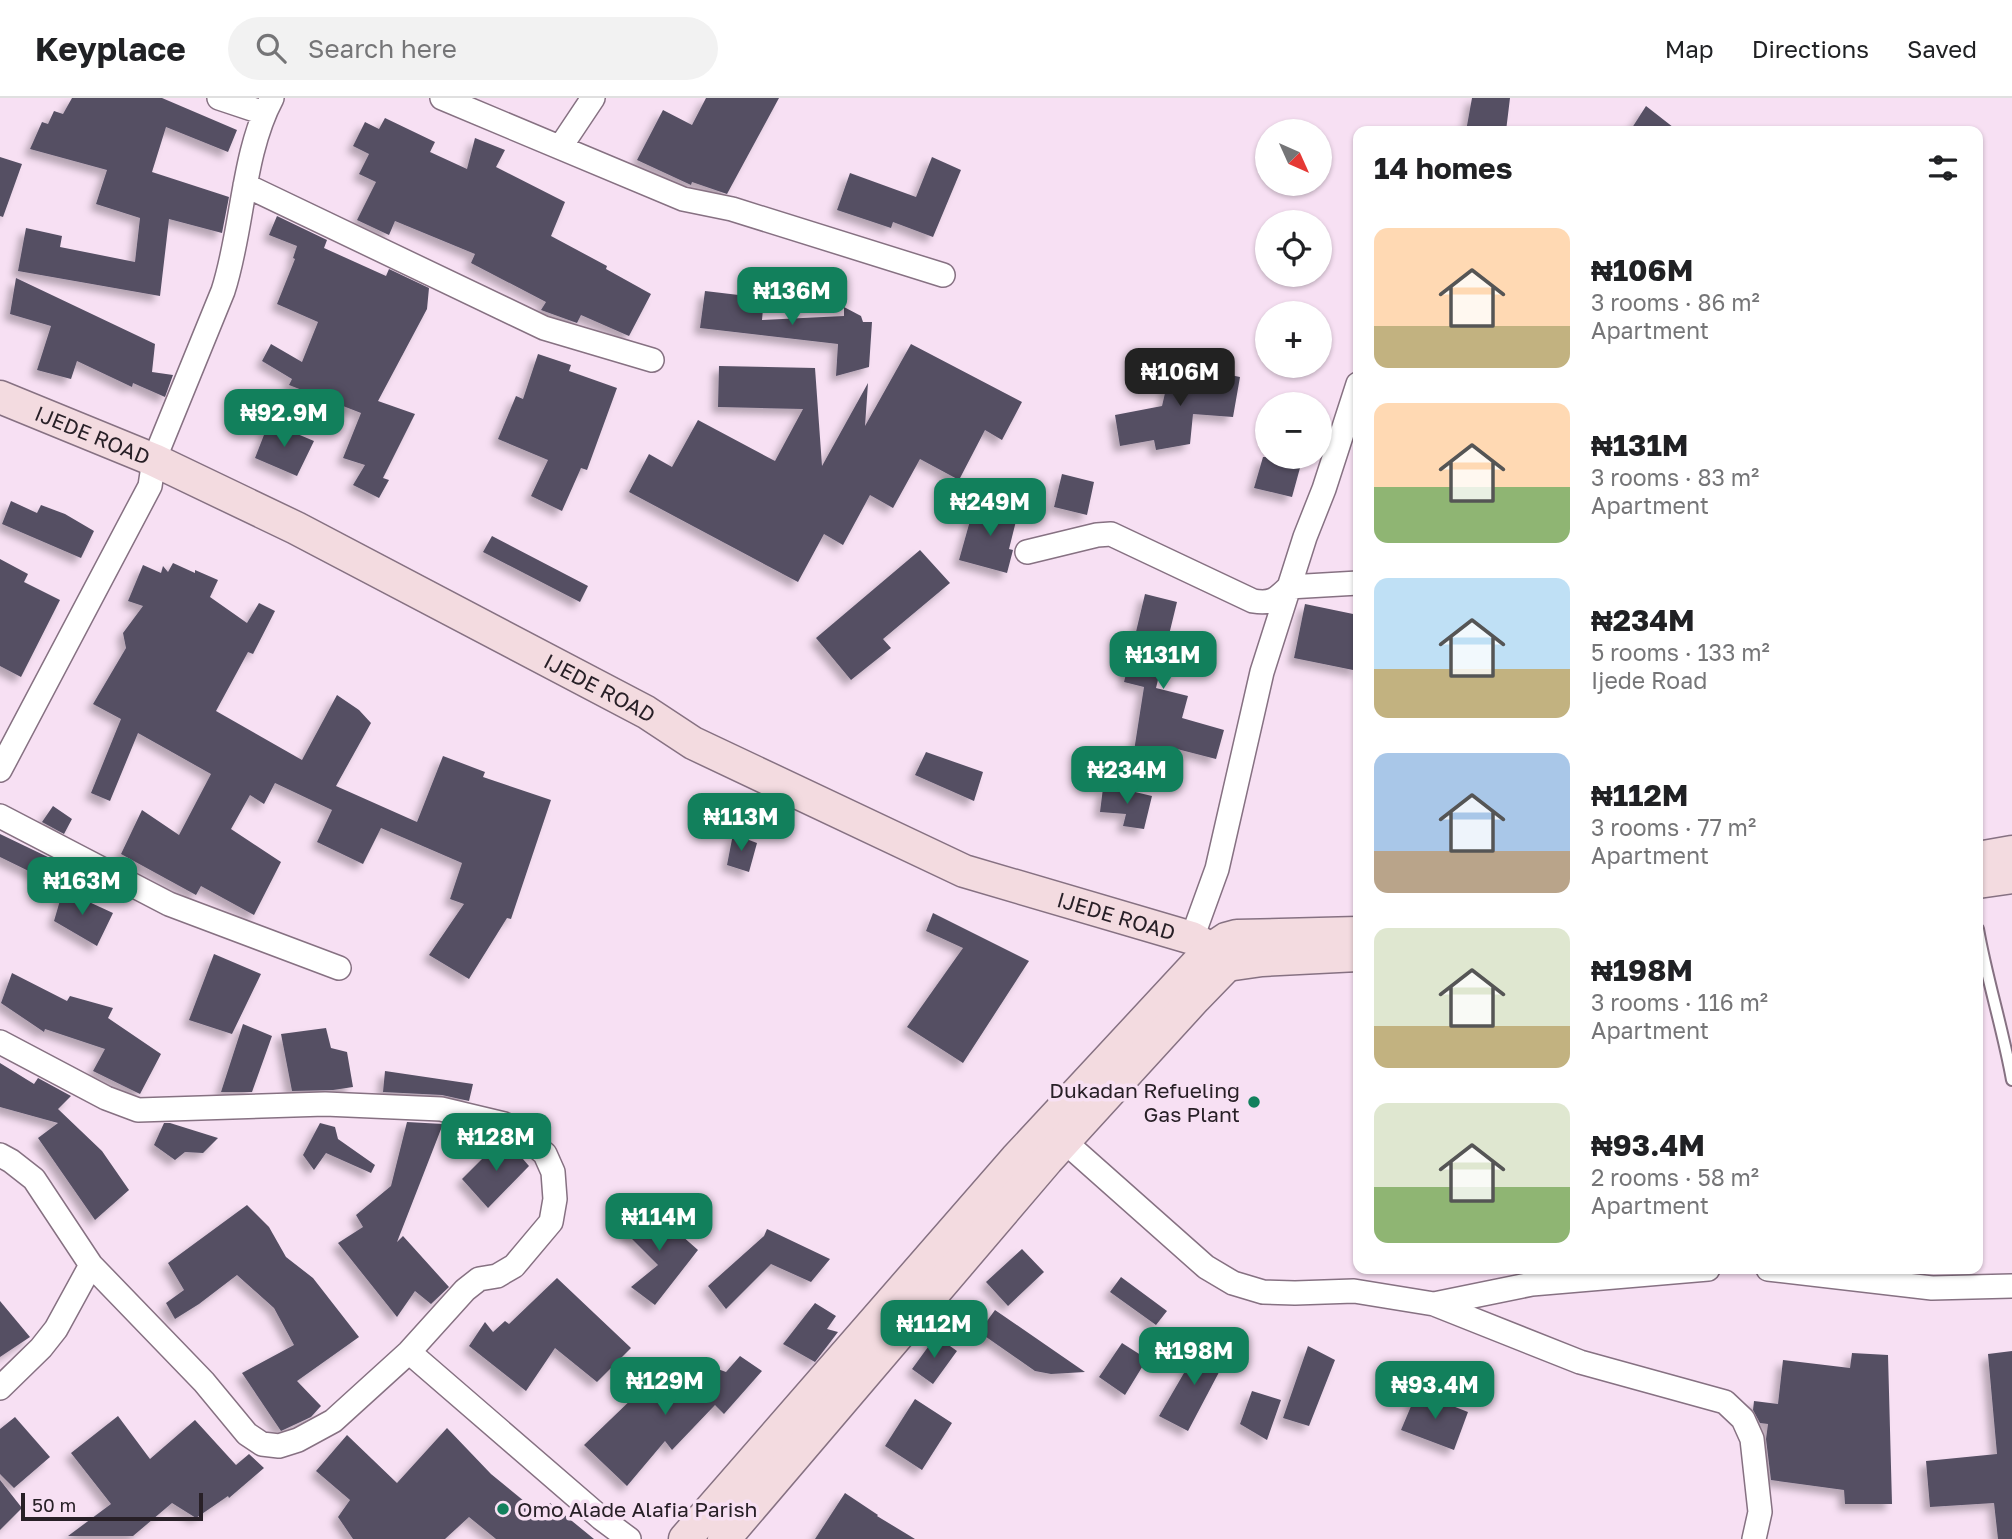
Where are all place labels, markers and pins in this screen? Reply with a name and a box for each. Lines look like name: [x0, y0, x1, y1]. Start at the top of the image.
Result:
pin: ₦136M: [743, 268, 841, 327]
pin: ₦106M: [1131, 348, 1229, 408]
pin: ₦92.9M: [227, 390, 341, 449]
pin: ₦249M: [941, 478, 1039, 538]
pin: ₦131M: [1114, 632, 1212, 691]
pin: ₦234M: [1078, 746, 1176, 806]
pin: ₦113M: [692, 794, 790, 853]
pin: ₦163M: [33, 858, 131, 917]
place label: Dukadan Refueling Gas Plant: [1049, 1077, 1240, 1127]
marker: Dukadan Refueling Gas Plant: [1246, 1094, 1262, 1110]
pin: ₦128M: [447, 1114, 545, 1173]
pin: ₦114M: [610, 1194, 708, 1253]
pin: ₦112M: [885, 1300, 983, 1360]
pin: ₦198M: [1145, 1328, 1243, 1387]
pin: ₦129M: [616, 1358, 714, 1417]
pin: ₦93.4M: [1378, 1362, 1492, 1421]
place label: Omo Alade Alafia Parish: [517, 1496, 757, 1522]
marker: Omo Alade Alafia Parish: [495, 1501, 511, 1517]

